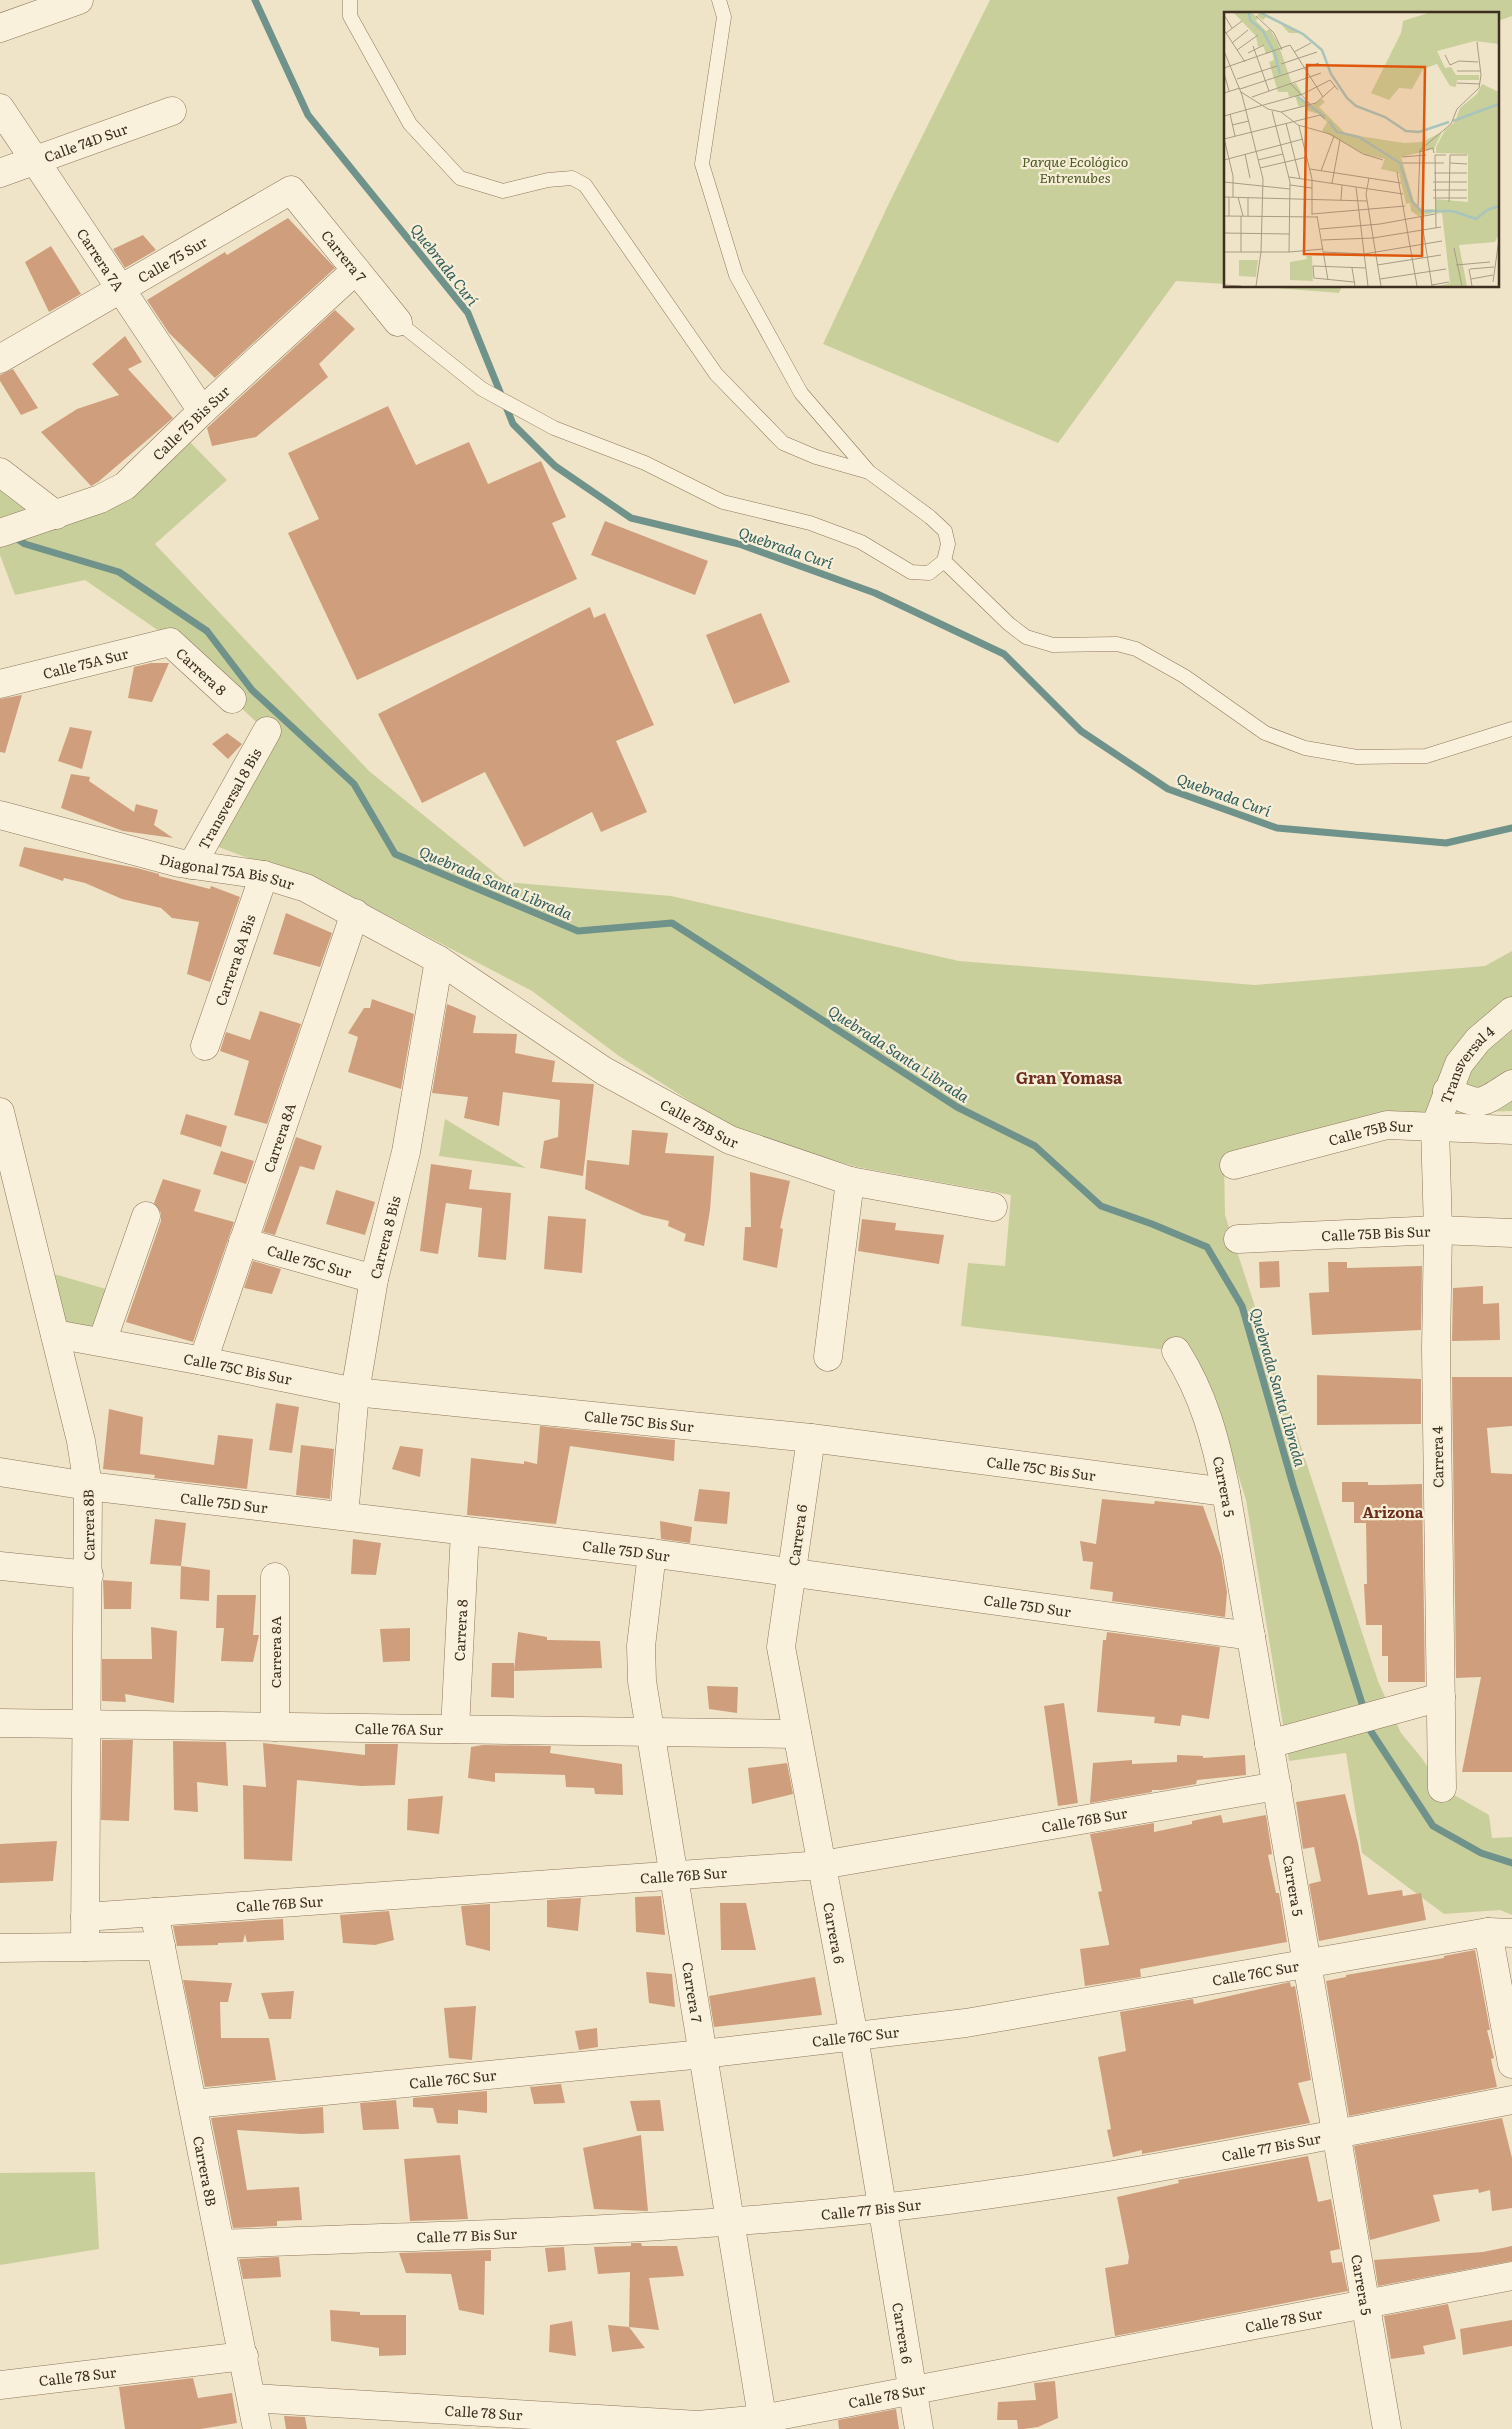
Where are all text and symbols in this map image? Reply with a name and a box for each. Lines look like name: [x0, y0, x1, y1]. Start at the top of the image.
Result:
inset map: [1224, 12, 1500, 288]
street label: Calle 74D Sur: [41, 118, 131, 166]
park label: Parque Ecológico Entrenubes: [1022, 151, 1128, 187]
water label: Quebrada Curí: [406, 218, 485, 310]
street label: Carrera 7A: [73, 224, 130, 295]
street label: Carrera 7: [317, 225, 371, 286]
street label: Calle 75 Sur: [134, 231, 211, 287]
street label: Calle 75 Bis Sur: [148, 381, 234, 464]
water label: Quebrada Curí: [736, 520, 837, 574]
street label: Calle 75A Sur: [41, 643, 131, 683]
street label: Carrera 8: [172, 643, 231, 700]
street label: Transversal 8 Bis: [193, 744, 266, 853]
water label: Quebrada Curí: [1174, 766, 1275, 822]
water label: Quebrada Santa Librada: [416, 839, 577, 925]
street label: Diagonal 75A Bis Sur: [157, 848, 297, 894]
street label: Carrera 8A Bis: [210, 912, 260, 1008]
water label: Quebrada Santa Librada: [824, 999, 975, 1108]
street label: Transversal 4: [1435, 1021, 1498, 1106]
district label: Gran Yomasa: [1016, 1065, 1123, 1089]
street label: Calle 75B Sur: [657, 1094, 741, 1152]
street label: Carrera 8A: [258, 1099, 300, 1175]
street label: Calle 75B Sur: [1326, 1115, 1414, 1150]
street label: Carrera 8 Bis: [364, 1194, 405, 1281]
street label: Calle 75B Bis Sur: [1321, 1220, 1431, 1245]
street label: Calle 75C Sur: [265, 1239, 354, 1282]
water label: Quebrada Santa Librada: [1245, 1305, 1313, 1470]
street label: Calle 75C Bis Sur: [182, 1348, 294, 1389]
street label: Calle 75C Bis Sur: [583, 1405, 695, 1436]
street label: Carrera 4: [1426, 1426, 1448, 1488]
street label: Calle 75C Bis Sur: [985, 1451, 1097, 1485]
street label: Carrera 5: [1209, 1454, 1240, 1519]
street label: Calle 75D Sur: [179, 1487, 269, 1517]
street label: Carrera 8B: [77, 1489, 99, 1561]
district label: Arizona: [1363, 1500, 1424, 1523]
street label: Carrera 6: [783, 1503, 811, 1567]
street label: Calle 75D Sur: [581, 1535, 671, 1566]
street label: Calle 75D Sur: [983, 1589, 1073, 1621]
street label: Carrera 8: [448, 1598, 472, 1662]
street label: Carrera 8A: [265, 1615, 285, 1688]
street label: Calle 76A Sur: [355, 1718, 444, 1739]
street label: Calle 76B Sur: [1040, 1802, 1129, 1837]
street label: Carrera 5: [1279, 1854, 1309, 1918]
street label: Calle 76B Sur: [639, 1862, 728, 1888]
street label: Calle 76B Sur: [235, 1890, 324, 1916]
street label: Carrera 6: [819, 1901, 850, 1966]
street label: Calle 76C Sur: [1211, 1955, 1301, 1990]
street label: Carrera 7: [678, 1960, 708, 2024]
street label: Calle 76C Sur: [811, 2021, 901, 2051]
street label: Calle 76C Sur: [408, 2064, 498, 2093]
street label: Calle 77 Bis Sur: [1220, 2127, 1323, 2166]
street label: Carrera 8B: [189, 2134, 222, 2208]
street label: Calle 77 Bis Sur: [820, 2193, 922, 2224]
street label: Calle 77 Bis Sur: [416, 2223, 518, 2247]
street label: Carrera 5: [1347, 2253, 1377, 2317]
street label: Carrera 6: [888, 2301, 918, 2366]
street label: Calle 78 Sur: [1243, 2302, 1324, 2337]
street label: Calle 78 Sur: [38, 2361, 118, 2390]
street label: Calle 78 Sur: [846, 2378, 927, 2412]
street label: Calle 78 Sur: [444, 2400, 523, 2424]

